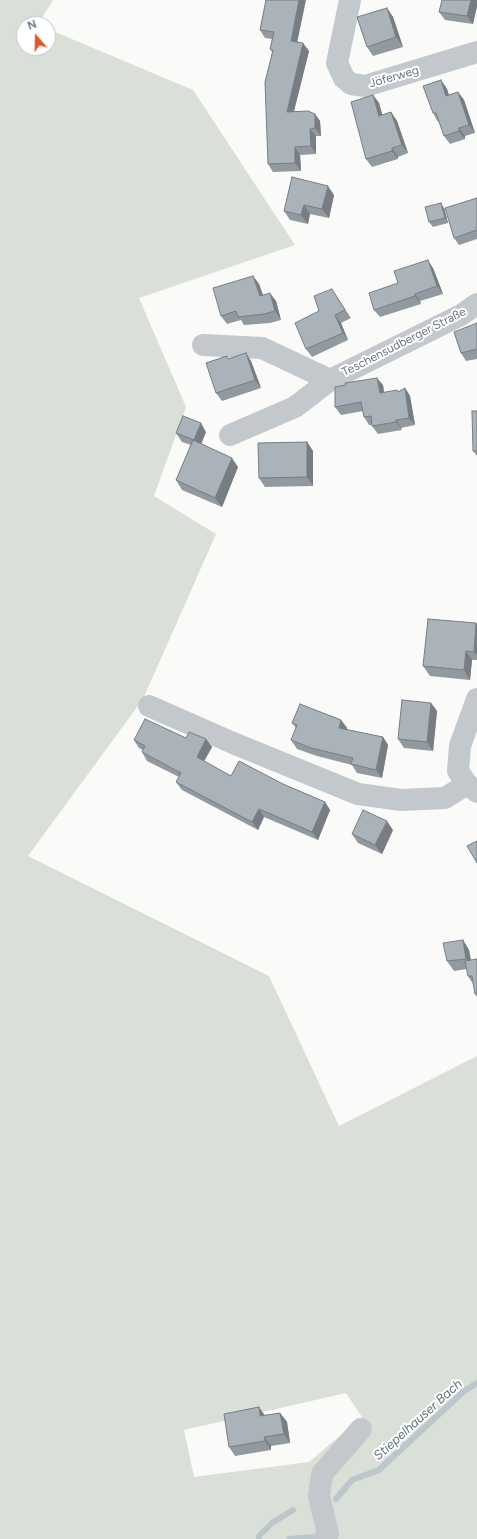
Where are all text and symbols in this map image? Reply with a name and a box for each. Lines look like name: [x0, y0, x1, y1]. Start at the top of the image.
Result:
north arrow: [16, 16, 56, 56]
text: N: [26, 18, 38, 33]
street label: Jöferweg: [368, 63, 420, 91]
street label: Teschensudberger Straße: [340, 304, 468, 380]
water label: Stiepelhauser Bach: [371, 1376, 465, 1464]

